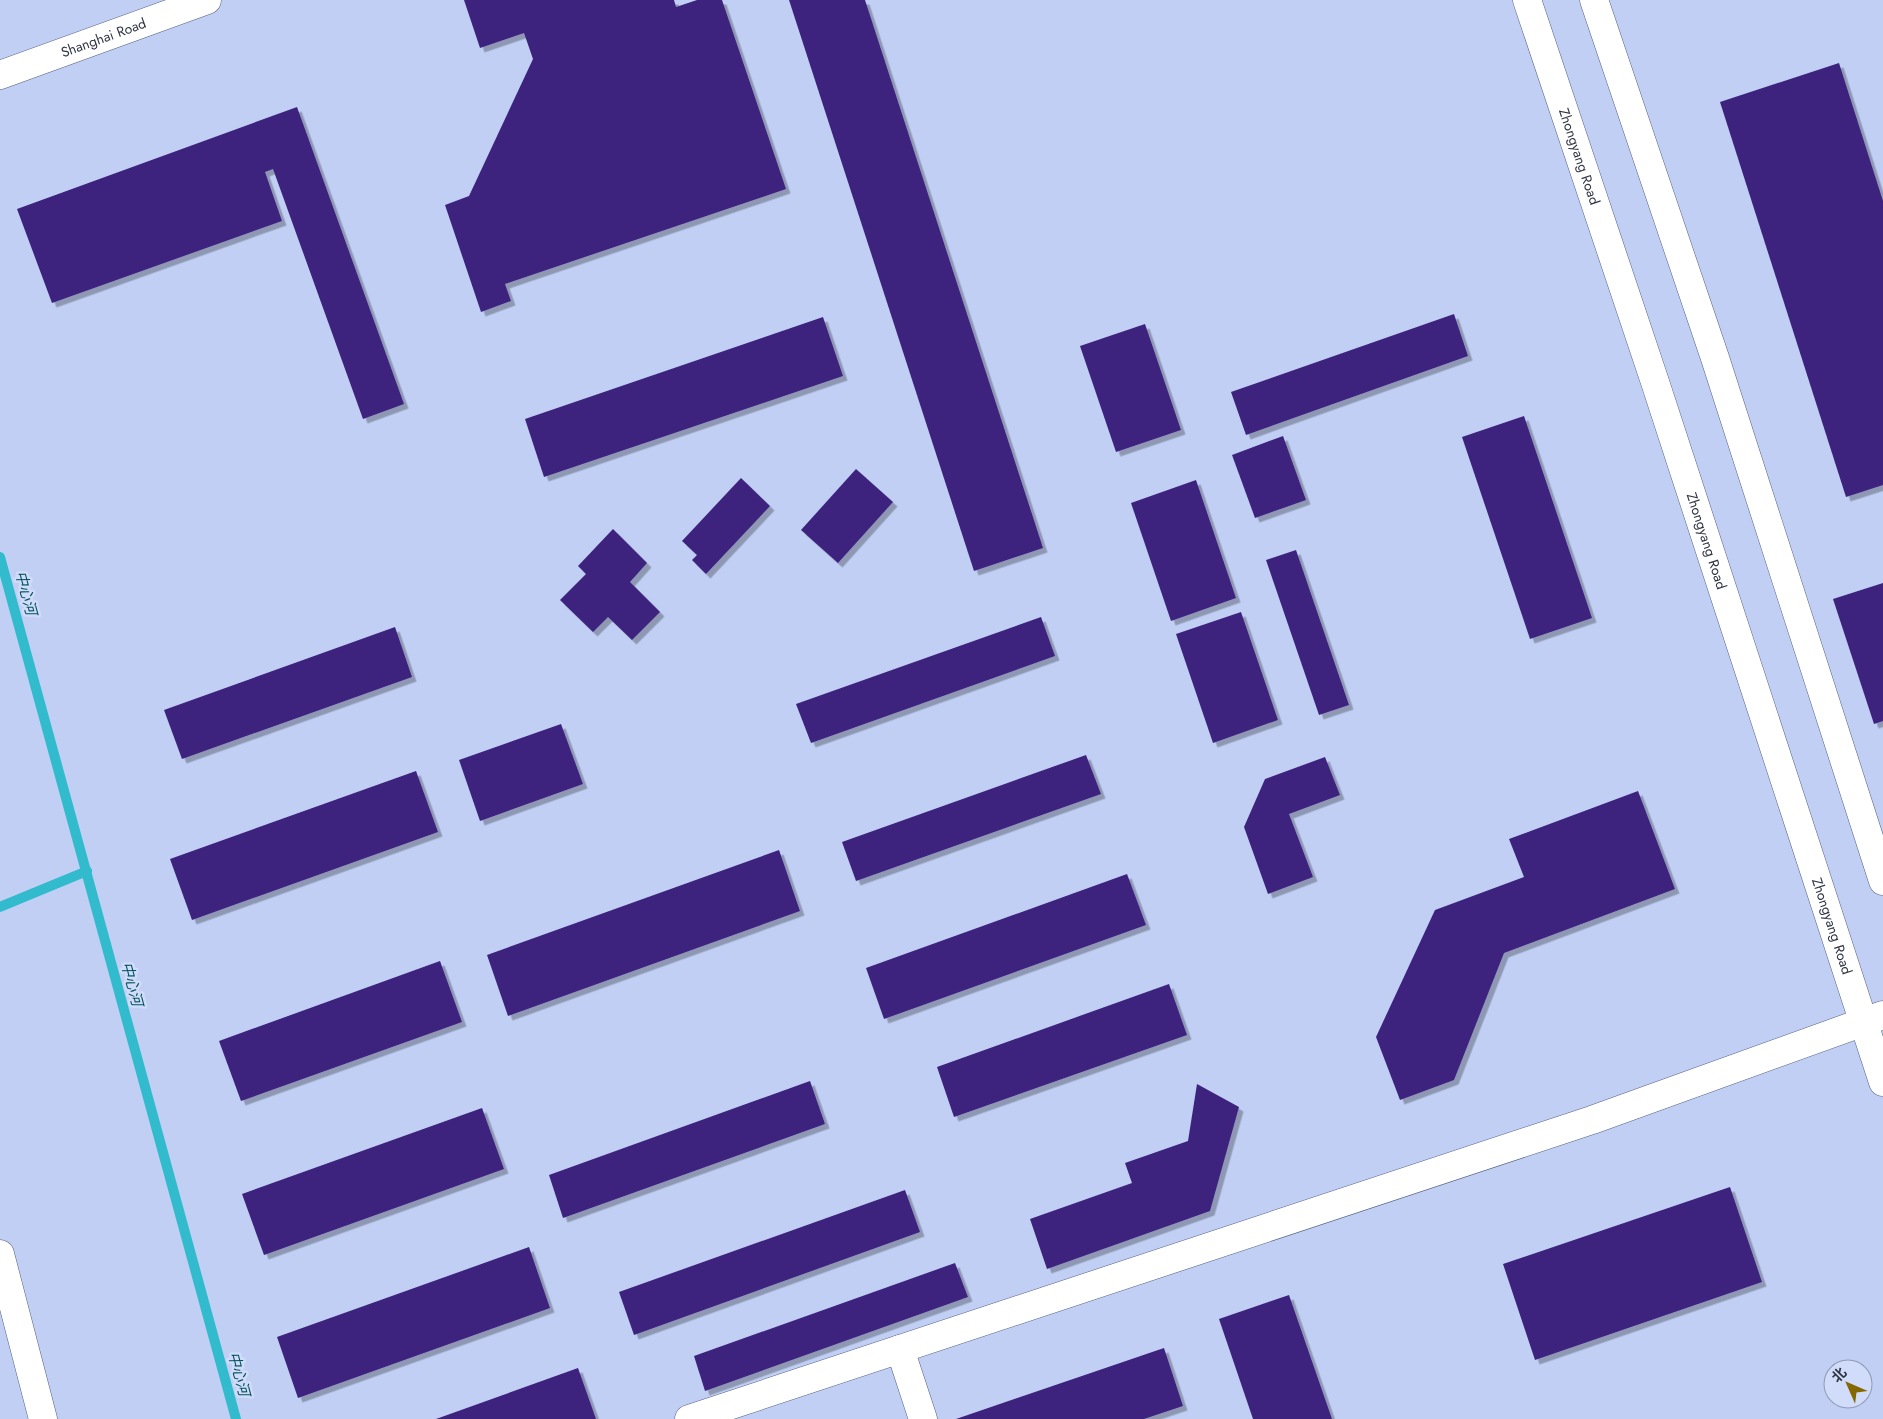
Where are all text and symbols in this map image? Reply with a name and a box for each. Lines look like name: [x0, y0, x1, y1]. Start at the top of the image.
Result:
street label: Shanghai Road: [58, 13, 149, 62]
street label: Zhongyang Road: [1554, 106, 1605, 207]
street label: Zhongyang Road: [1682, 490, 1732, 592]
water label: 中心河: [10, 568, 43, 620]
street label: Zhongyang Road: [1807, 875, 1857, 977]
water label: 中心河: [116, 959, 149, 1011]
water label: 中心河: [223, 1349, 256, 1401]
north arrow: [1823, 1359, 1873, 1409]
text: 北: [1827, 1363, 1851, 1387]

